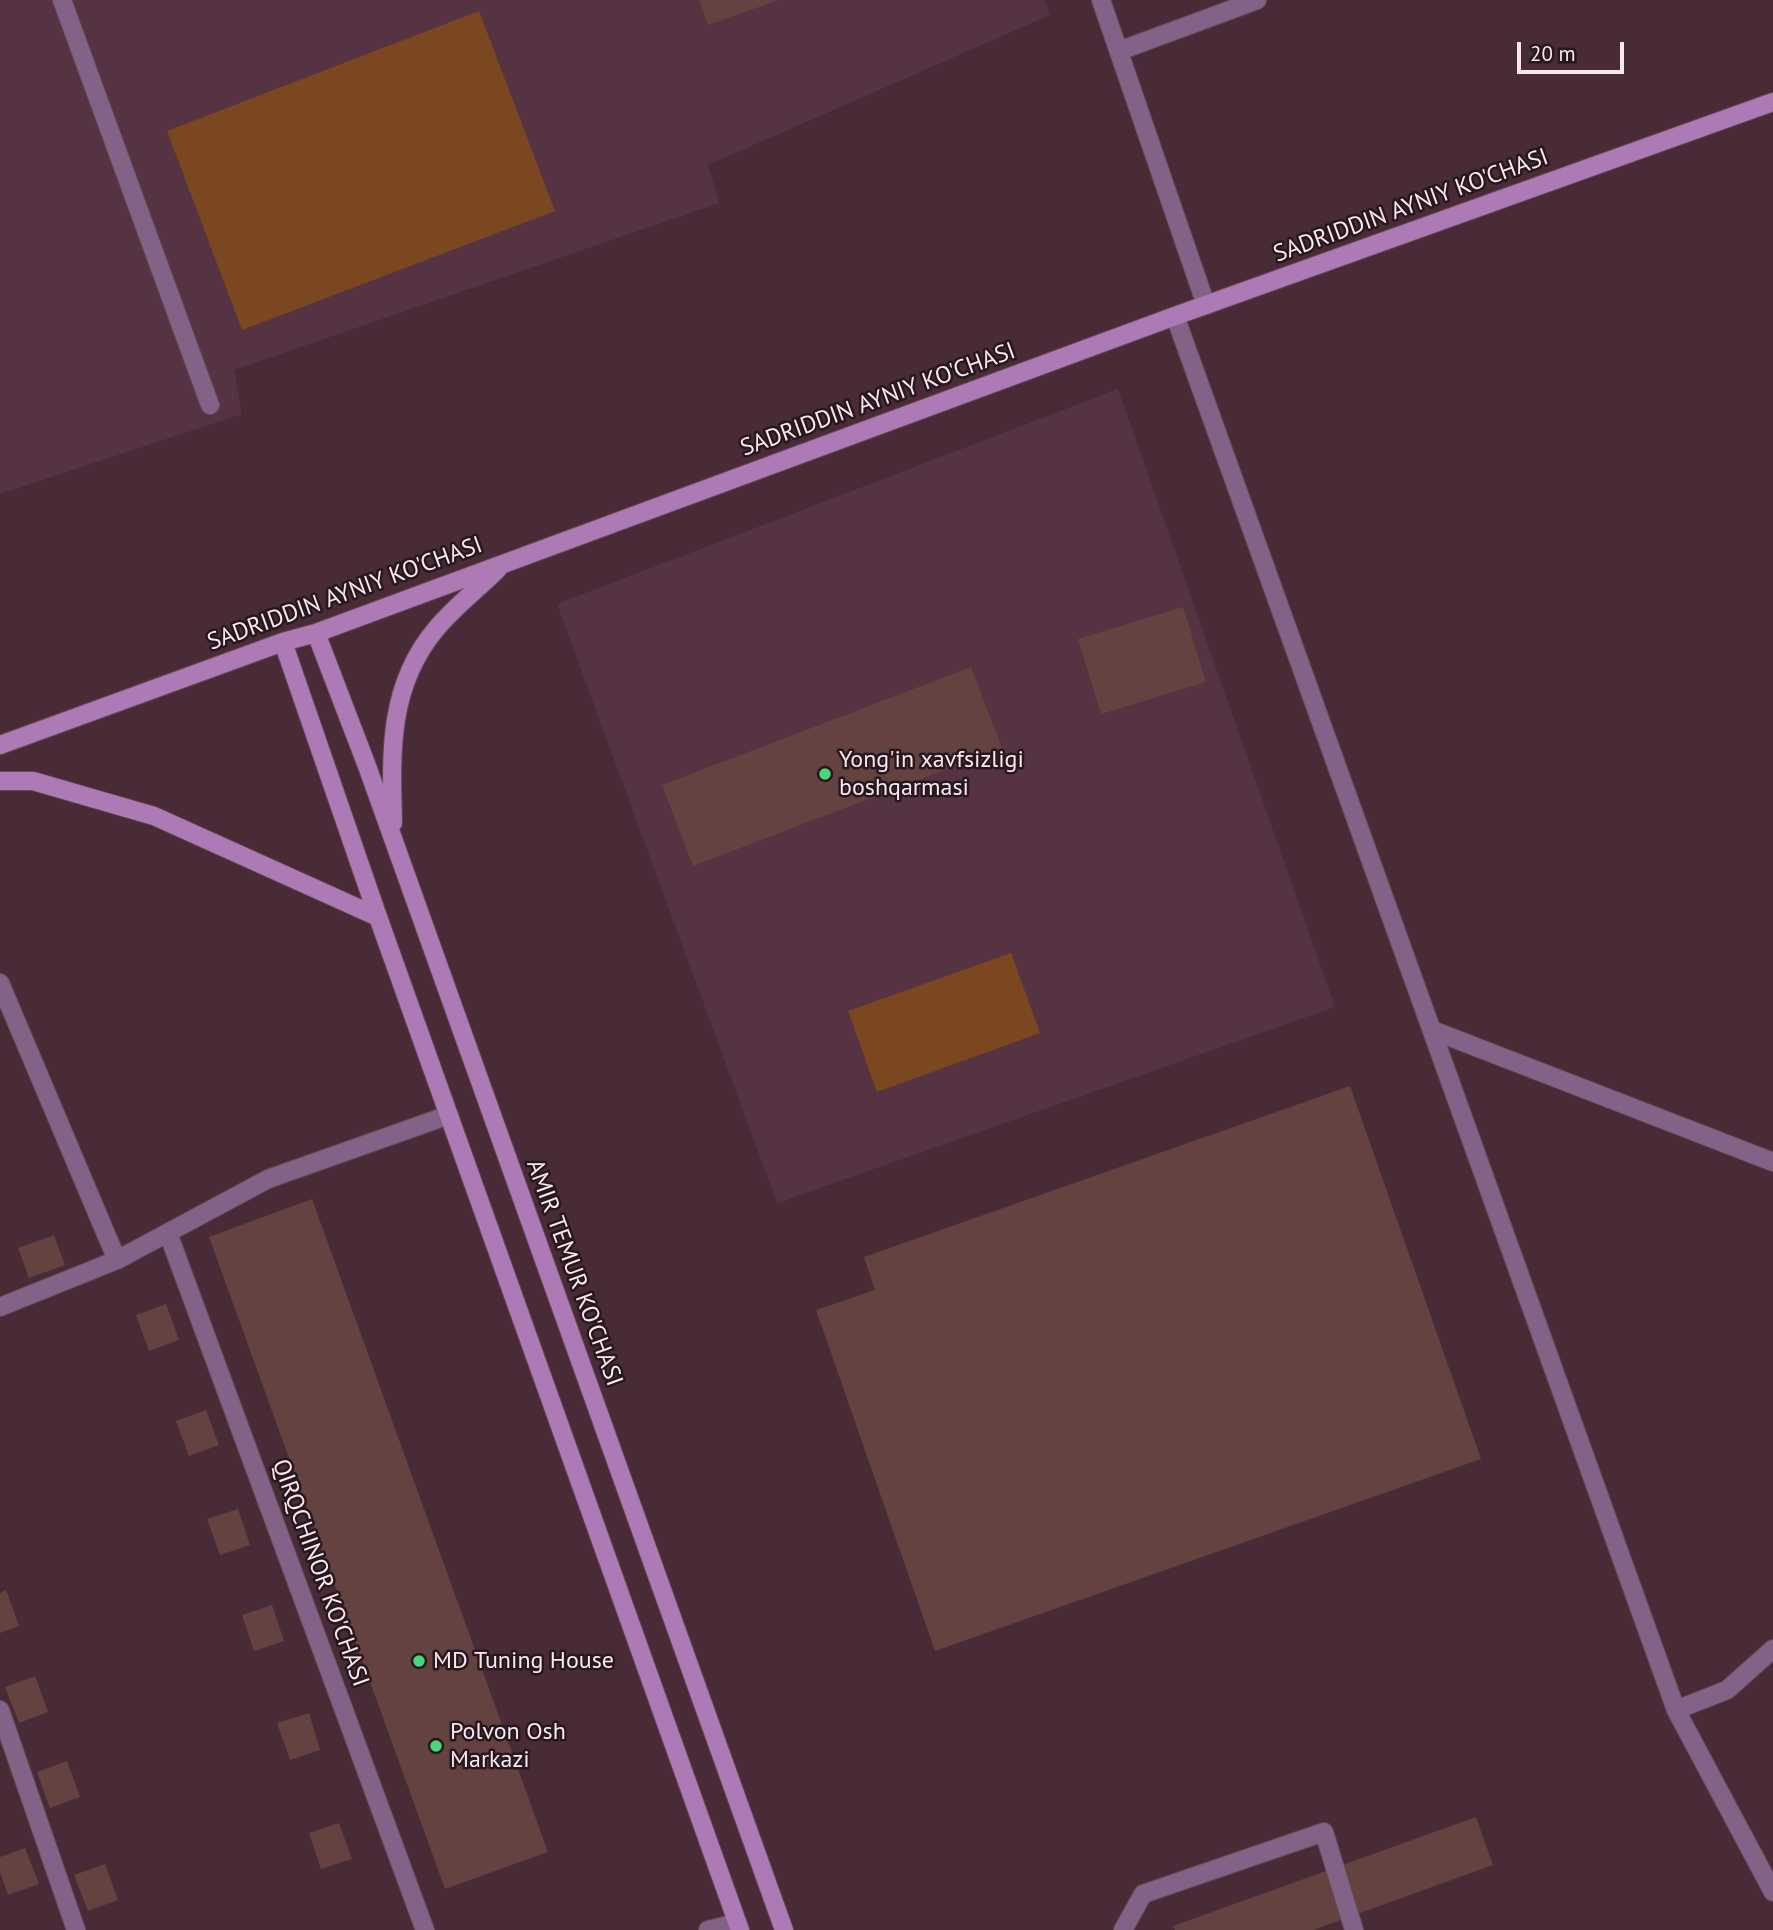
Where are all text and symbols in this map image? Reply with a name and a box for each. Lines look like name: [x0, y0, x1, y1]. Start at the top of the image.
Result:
scale bar: [1521, 28, 1628, 72]
text: 20 m: [1530, 40, 1576, 67]
street label: SADRIDDIN AYNIY KO'CHASI: [1270, 143, 1552, 269]
street label: SADRIDDIN AYNIY KO'CHASI: [737, 337, 1019, 463]
street label: SADRIDDIN AYNIY KO'CHASI: [204, 531, 486, 657]
place label: Yong'in xavfsizligi boshqarmasi: [839, 746, 1024, 802]
marker: Yong'in xavfsizligi boshqarmasi: [817, 766, 833, 782]
street label: AMIR TEMUR KO'CHASI: [520, 1156, 628, 1390]
street label: QIRQCHINOR KO'CHASI: [265, 1455, 375, 1691]
place label: MD Tuning House: [433, 1647, 614, 1675]
marker: MD Tuning House: [411, 1653, 427, 1669]
place label: Polvon Osh Markazi: [450, 1718, 566, 1774]
marker: Polvon Osh Markazi: [428, 1738, 444, 1754]

